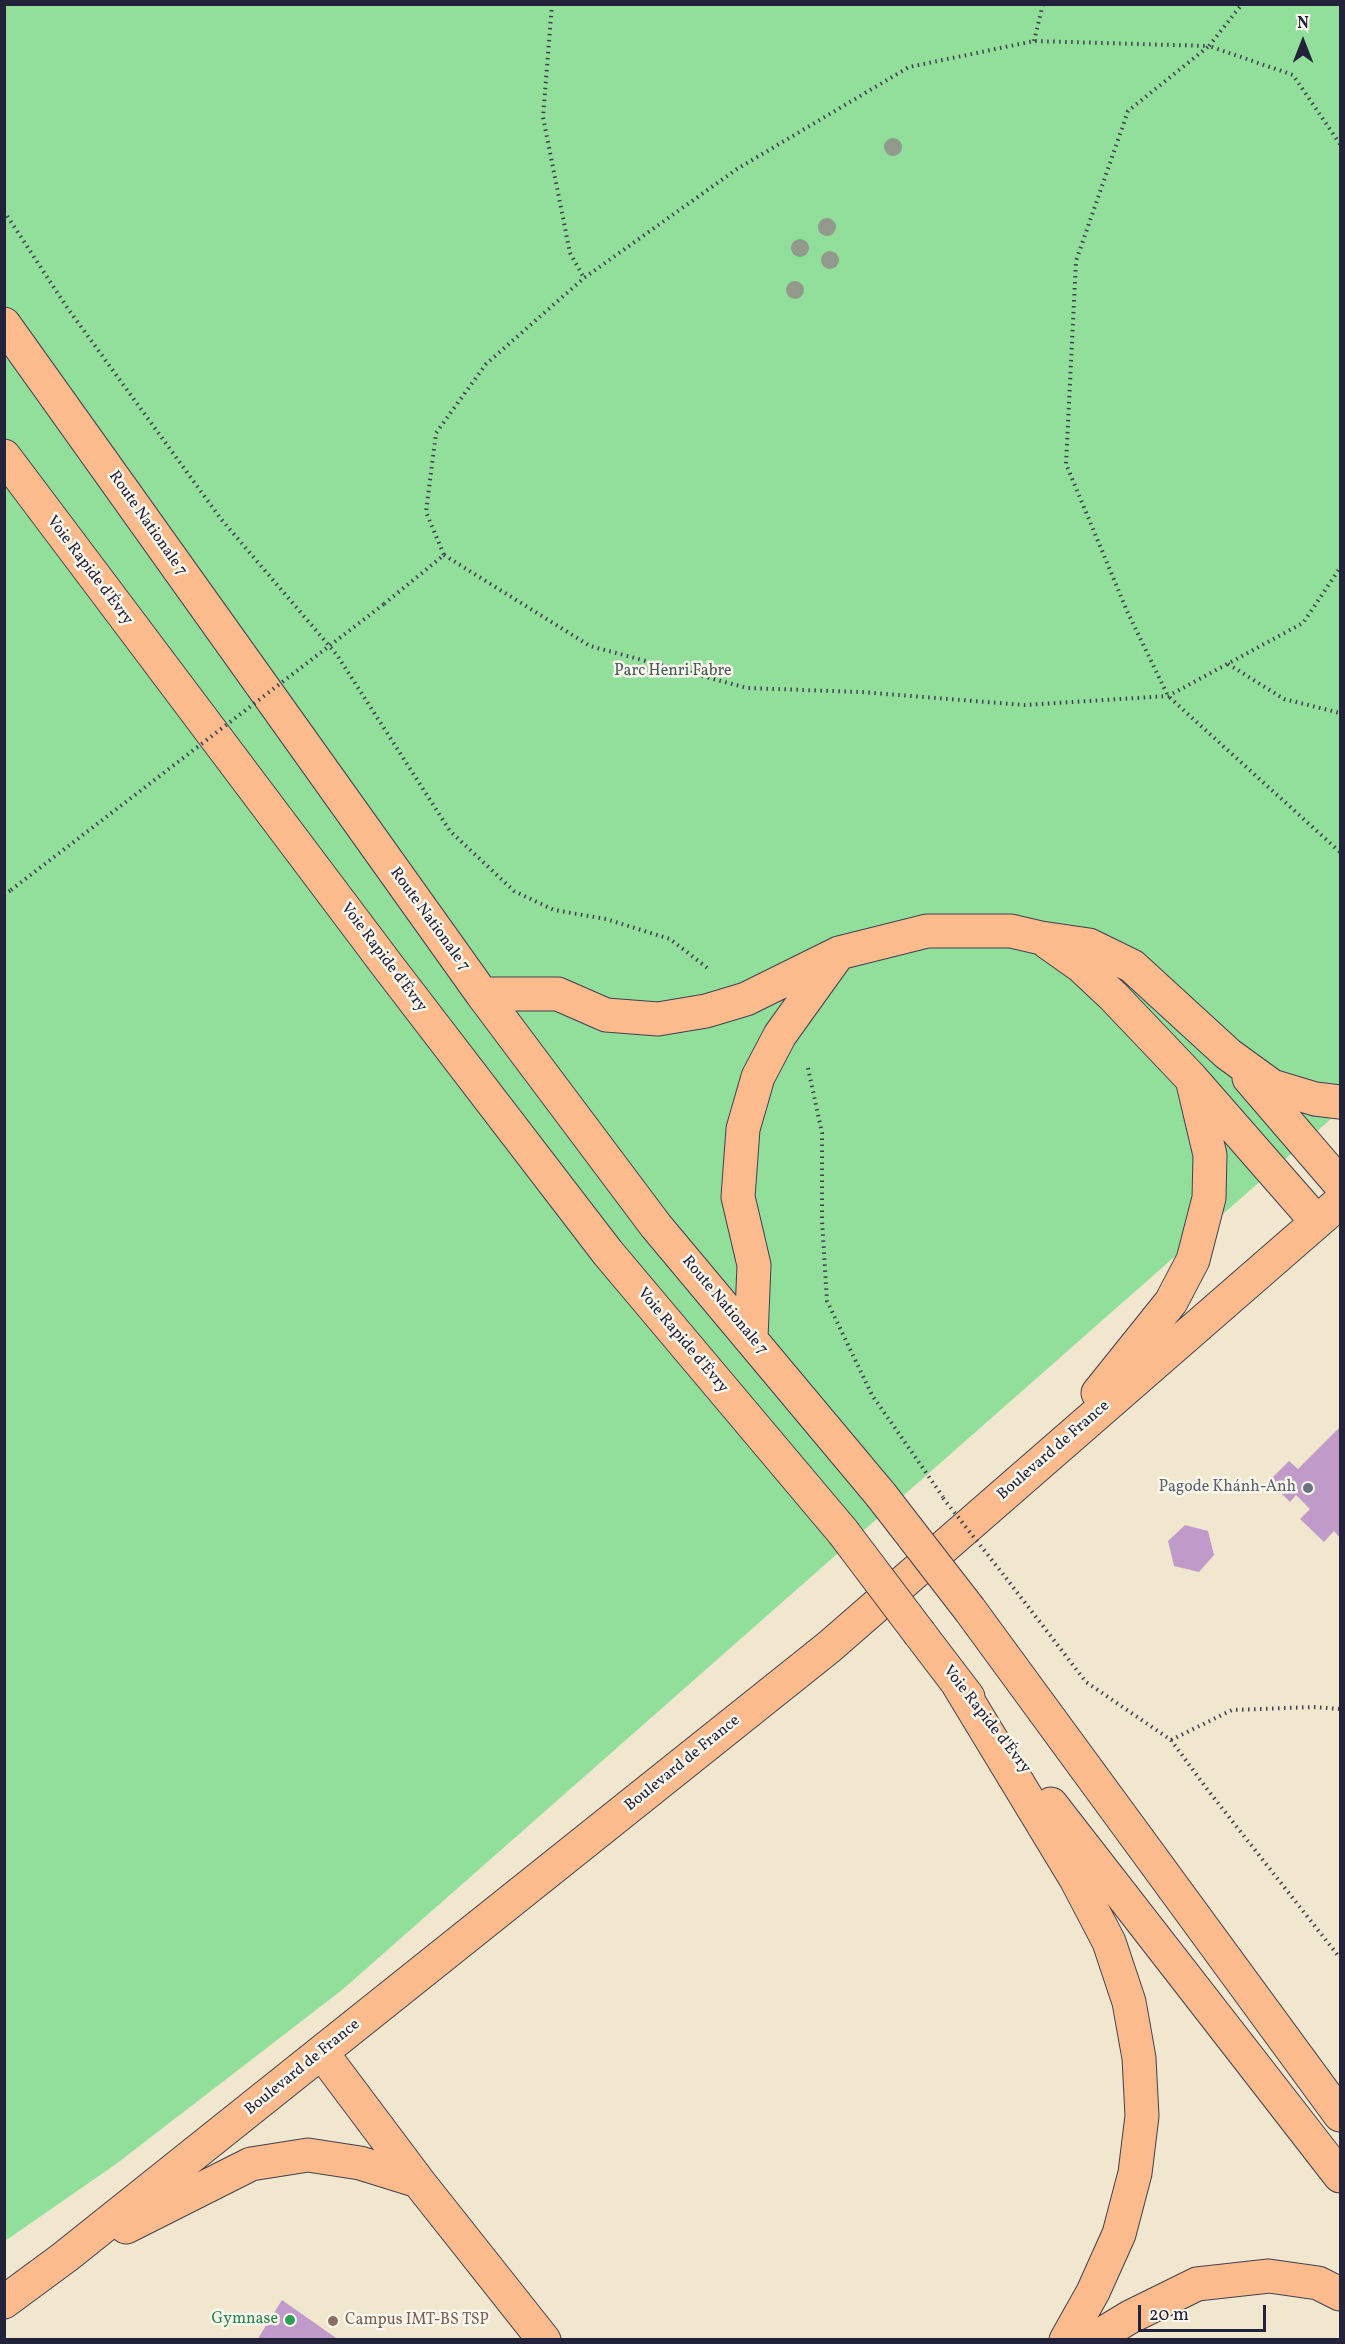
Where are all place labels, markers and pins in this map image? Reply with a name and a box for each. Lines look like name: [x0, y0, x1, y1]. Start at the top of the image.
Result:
place label: Pagode Khánh-Anh: [1159, 1478, 1296, 1498]
marker: Pagode Khánh-Anh: [1301, 1481, 1315, 1495]
place label: Gymnase: [212, 2310, 278, 2330]
place label: Campus IMT-BS TSP: [345, 2311, 489, 2331]
marker: Gymnase: [283, 2313, 297, 2327]
marker: Campus IMT-BS TSP: [326, 2314, 340, 2328]

